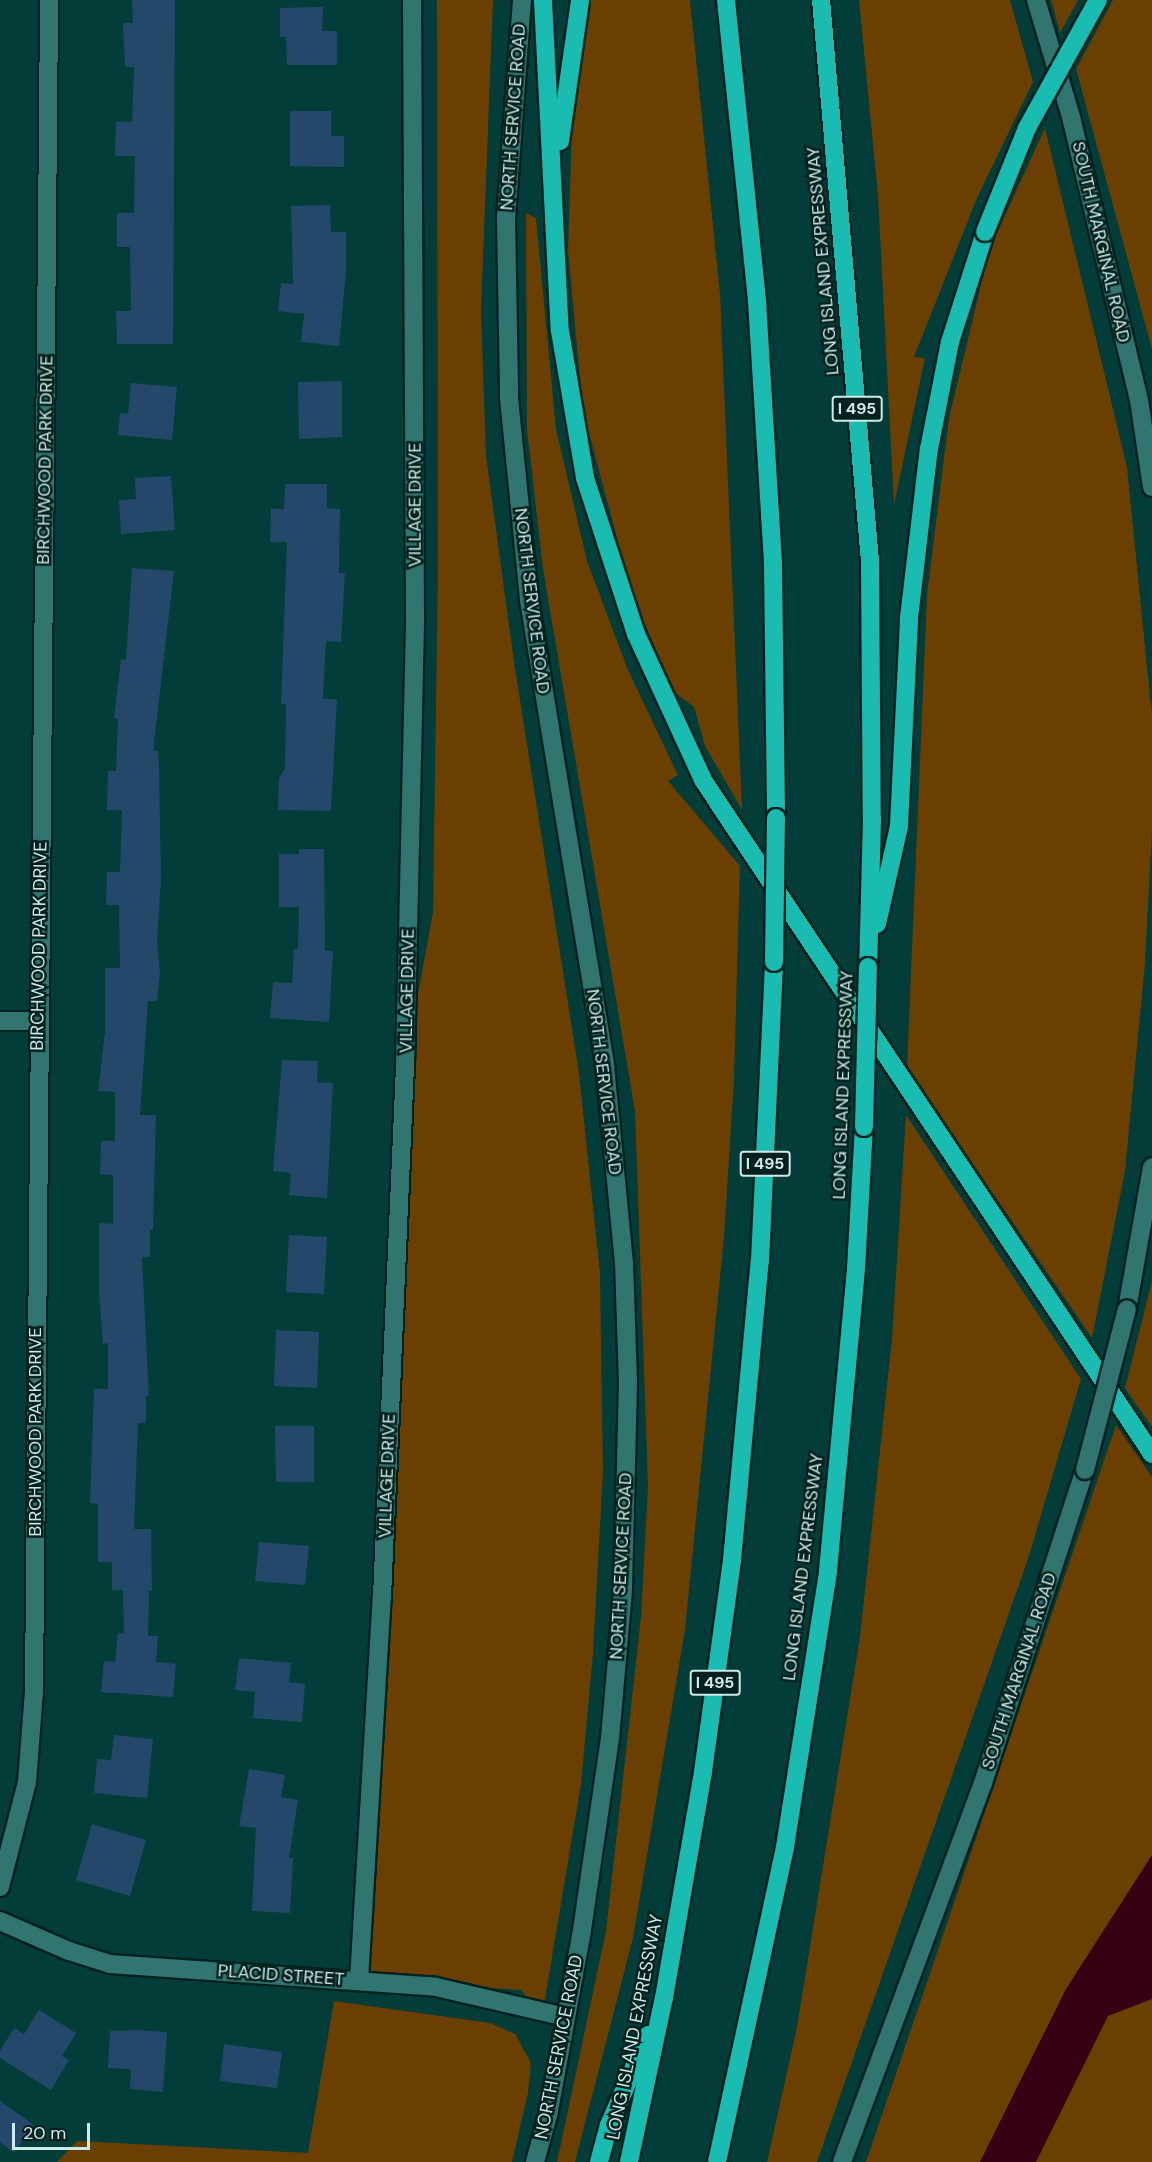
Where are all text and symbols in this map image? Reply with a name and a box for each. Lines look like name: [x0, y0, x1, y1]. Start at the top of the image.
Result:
street label: NORTH SERVICE ROAD: [496, 23, 530, 211]
street label: SOUTH MARGINAL ROAD: [1067, 139, 1135, 345]
street label: LONG ISLAND EXPRESSWAY: [802, 146, 844, 376]
street label: BIRCHWOOD PARK DRIVE: [32, 355, 58, 565]
road number: I 495: [832, 396, 882, 422]
street label: VILLAGE DRIVE: [404, 443, 426, 567]
street label: NORTH SERVICE ROAD: [510, 507, 554, 695]
street label: BIRCHWOOD PARK DRIVE: [26, 841, 52, 1051]
street label: VILLAGE DRIVE: [395, 929, 419, 1053]
street label: LONG ISLAND EXPRESSWAY: [828, 970, 858, 1200]
street label: NORTH SERVICE ROAD: [582, 988, 626, 1176]
road number: I 495: [740, 1151, 790, 1177]
street label: BIRCHWOOD PARK DRIVE: [24, 1327, 46, 1537]
street label: VILLAGE DRIVE: [374, 1413, 400, 1539]
street label: LONG ISLAND EXPRESSWAY: [778, 1452, 828, 1682]
street label: NORTH SERVICE ROAD: [605, 1472, 637, 1660]
street label: SOUTH MARGINAL ROAD: [977, 1570, 1061, 1772]
road number: I 495: [690, 1670, 740, 1696]
street label: LONG ISLAND EXPRESSWAY: [603, 1913, 667, 2141]
street label: NORTH SERVICE ROAD: [531, 1953, 587, 2141]
street label: PLACID STREET: [217, 1960, 345, 1990]
scale bar: [15, 2111, 93, 2149]
text: 20 m: [23, 2121, 66, 2145]

